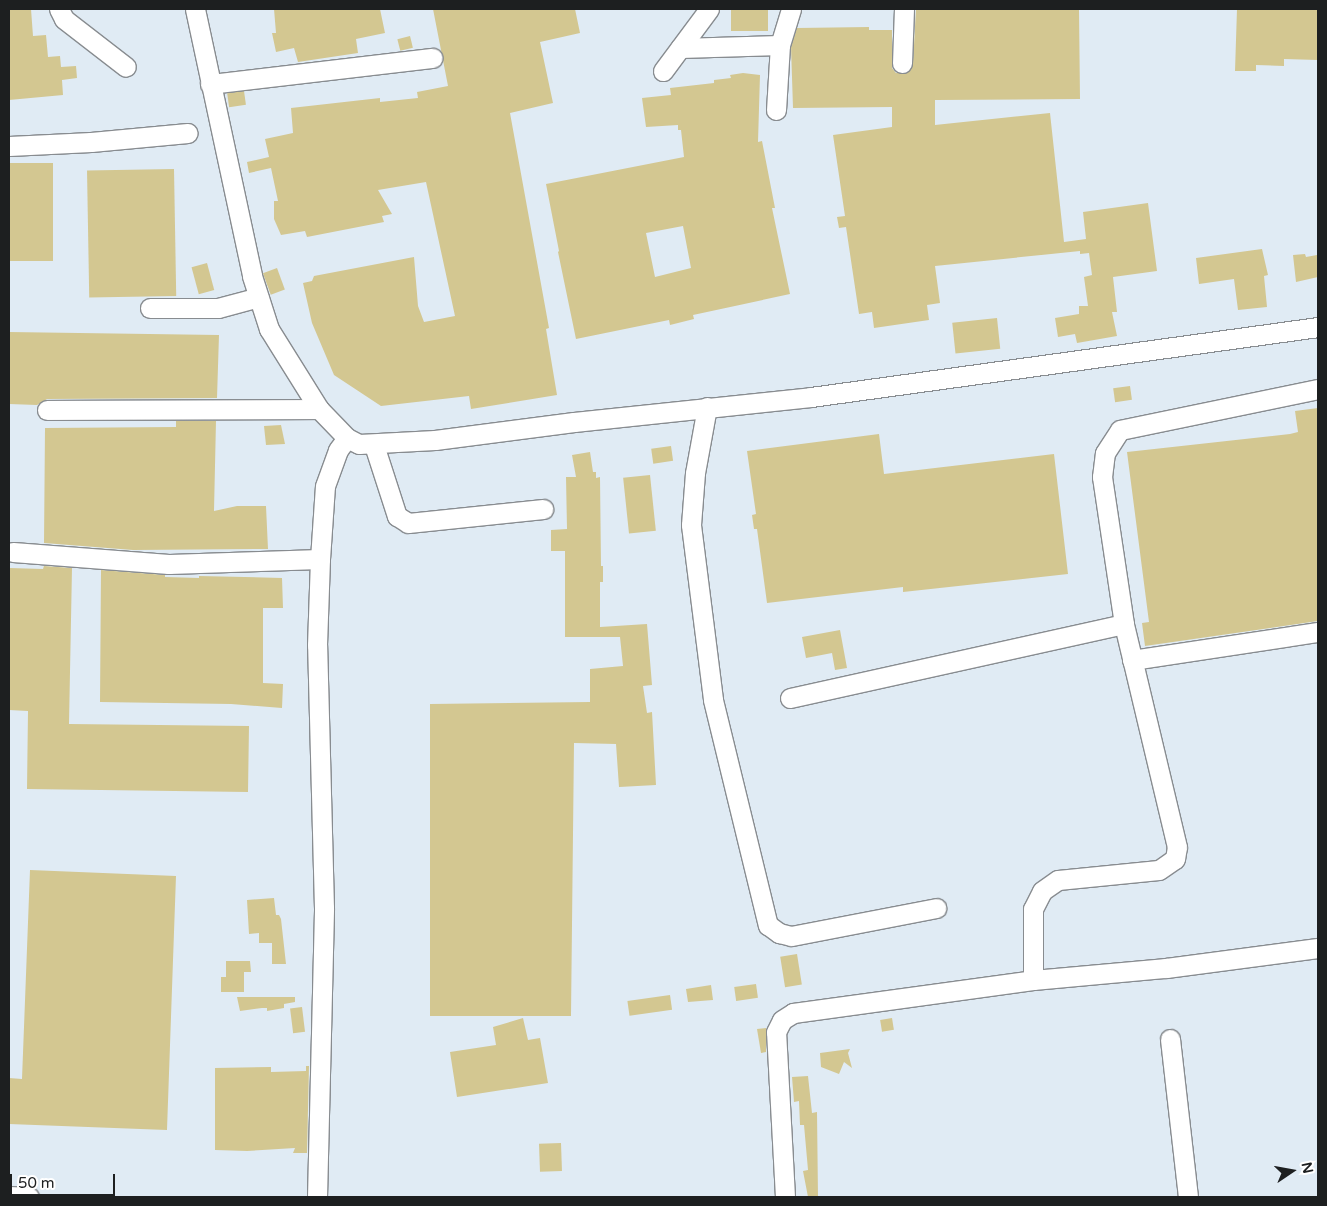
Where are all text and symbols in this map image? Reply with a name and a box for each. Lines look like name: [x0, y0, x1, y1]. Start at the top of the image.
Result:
north arrow: [1267, 1146, 1317, 1196]
text: N: [1298, 1161, 1317, 1175]
scale bar: [12, 1164, 118, 1196]
text: 50 m: [18, 1174, 55, 1192]

